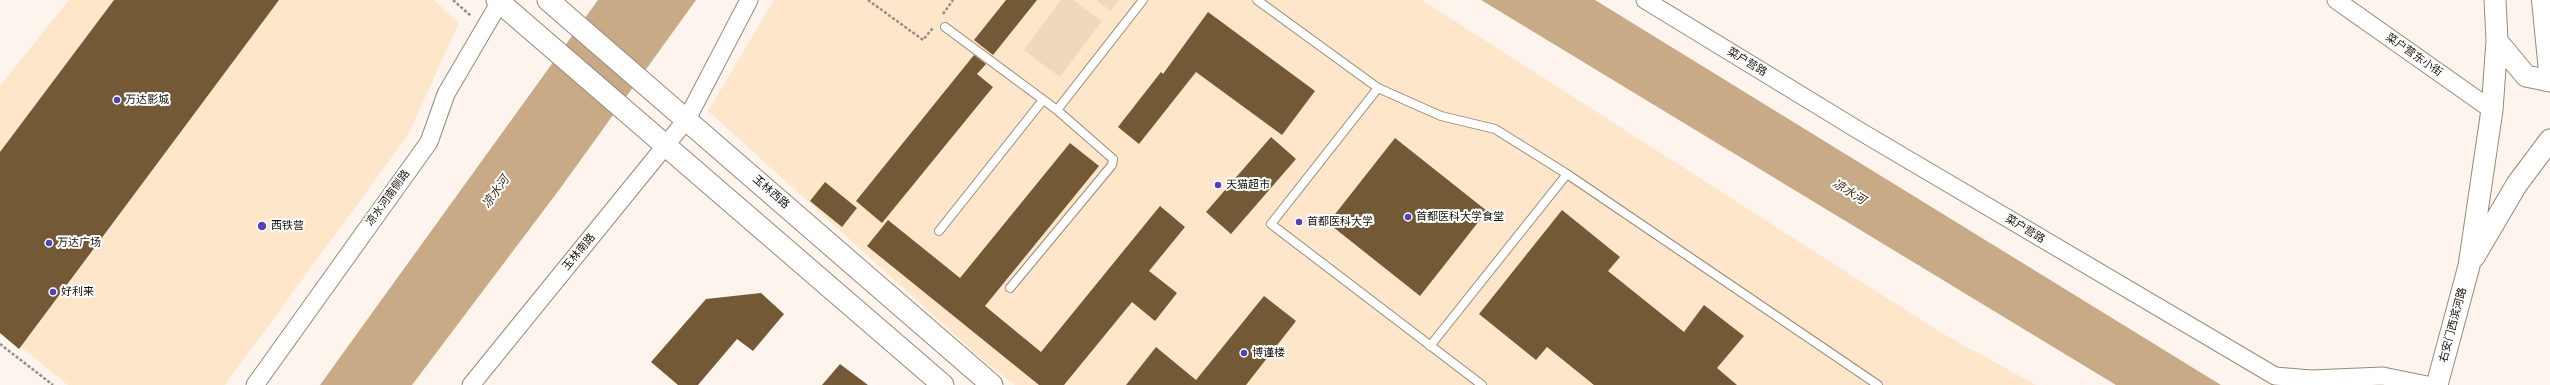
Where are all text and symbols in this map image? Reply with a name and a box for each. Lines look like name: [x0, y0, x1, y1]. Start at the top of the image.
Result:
street label: 菜户营东小街: [2383, 31, 2445, 79]
street label: 菜户营路: [1725, 45, 1769, 79]
place label: 万达影城: [125, 93, 169, 107]
marker: 万达影城: [112, 95, 122, 105]
street label: 凉水河南侧路: [363, 167, 413, 229]
water label: 凉水河: [480, 173, 512, 211]
street label: 玉林西路: [750, 173, 792, 211]
water label: 凉水河: [1830, 176, 1868, 208]
place label: 天猫超市: [1226, 178, 1270, 192]
marker: 天猫超市: [1213, 180, 1223, 190]
place label: 首都医科大学食堂: [1416, 210, 1504, 224]
marker: 首都医科大学食堂: [1403, 212, 1413, 222]
street label: 菜户营路: [2003, 212, 2047, 246]
place label: 首都医科大学: [1307, 215, 1373, 229]
marker: 首都医科大学: [1294, 217, 1304, 227]
place label: 西铁营: [271, 219, 304, 233]
marker: 西铁营: [256, 220, 268, 232]
street label: 玉林南路: [560, 231, 598, 273]
place label: 万达广场: [57, 236, 101, 250]
marker: 万达广场: [44, 238, 54, 248]
place label: 好利来: [61, 285, 94, 299]
street label: 右安门西滨河路: [2437, 286, 2469, 364]
marker: 好利来: [48, 287, 58, 297]
place label: 博谨楼: [1252, 346, 1285, 360]
marker: 博谨楼: [1239, 348, 1249, 358]

